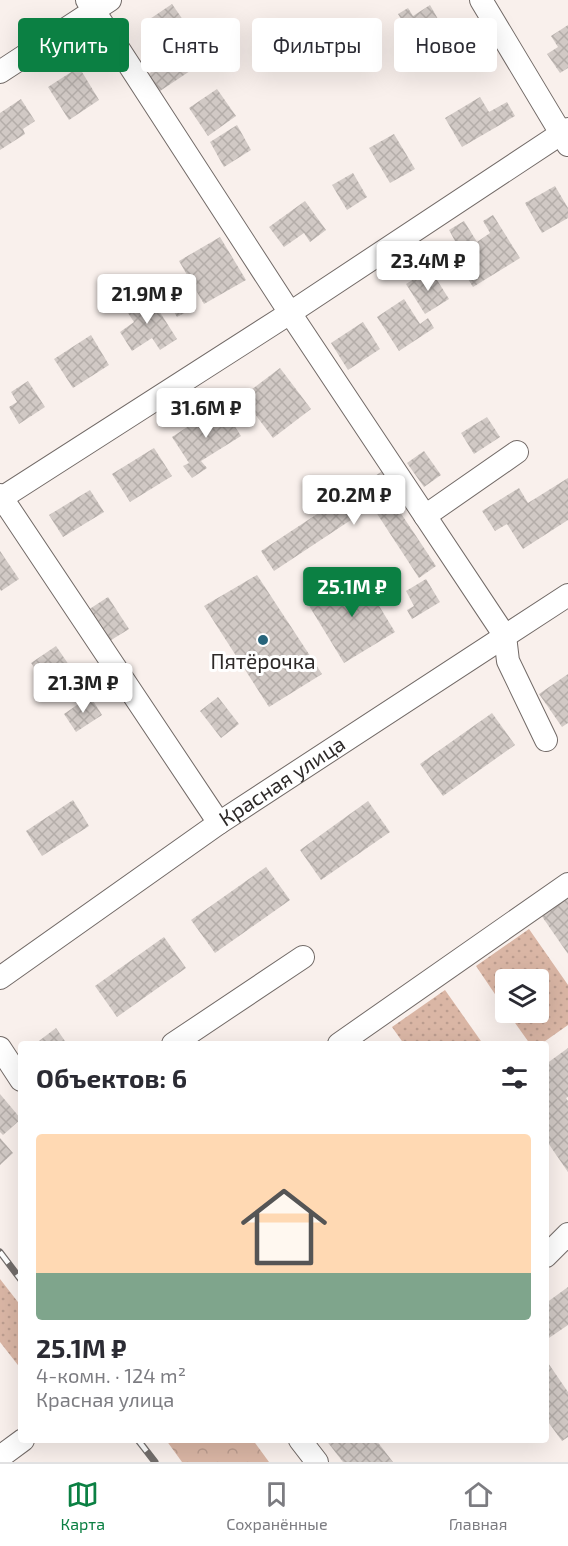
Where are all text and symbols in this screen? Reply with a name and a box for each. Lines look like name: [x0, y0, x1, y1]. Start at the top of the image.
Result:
chip: Купить: [18, 18, 129, 72]
chip: Снять: [141, 18, 240, 72]
chip: Фильтры: [252, 18, 382, 72]
chip: Новое: [394, 18, 497, 72]
pin: 23.4M ₽: [373, 241, 483, 292]
text: 23.4M ₽: [391, 248, 465, 272]
pin: 21.9M ₽: [92, 274, 202, 325]
text: 21.9M ₽: [111, 281, 183, 305]
pin: 31.6M ₽: [151, 388, 261, 439]
text: 31.6M ₽: [170, 395, 242, 419]
pin: 20.2M ₽: [299, 475, 409, 526]
text: 20.2M ₽: [316, 482, 392, 506]
pin: 25.1M ₽: [297, 567, 407, 618]
text: 25.1M ₽: [317, 574, 387, 598]
marker: Пятёрочка: [256, 633, 270, 647]
place label: Пятёрочка: [210, 648, 316, 673]
pin: 21.3M ₽: [28, 663, 138, 714]
text: 21.3M ₽: [48, 670, 118, 694]
street label: Красная улица: [214, 730, 349, 831]
map controls: [495, 969, 549, 1023]
button: layers: [495, 969, 549, 1023]
icon: filters: [498, 1061, 531, 1094]
text: Объектов: 6: [36, 1062, 187, 1093]
icon: home: [230, 1173, 338, 1281]
text: 25.1M ₽: [36, 1332, 127, 1363]
text: 4-комн. · 124 m²: [36, 1363, 186, 1387]
text: Красная улица: [36, 1387, 174, 1411]
tab: Карта: [61, 1478, 105, 1533]
tab: Сохранённые: [226, 1478, 328, 1533]
tab: Главная: [449, 1478, 507, 1533]

